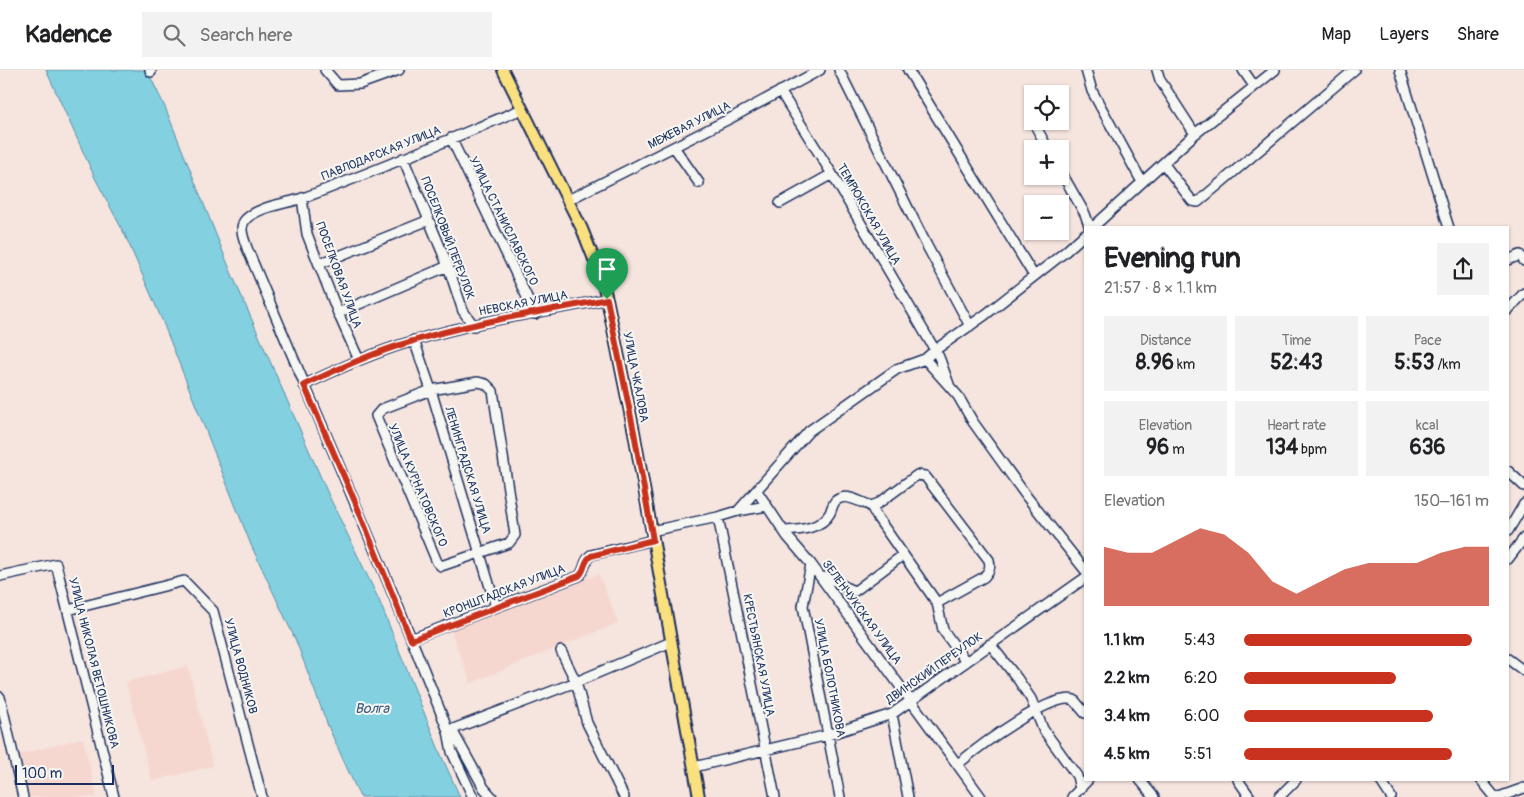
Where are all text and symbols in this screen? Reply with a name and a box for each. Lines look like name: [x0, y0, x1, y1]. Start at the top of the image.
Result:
search box: [142, 12, 492, 57]
text: Kadence: [25, 20, 112, 49]
icon: search: [160, 21, 188, 49]
text: Search here: [200, 23, 292, 47]
text: Map: [1322, 23, 1351, 46]
text: Layers: [1379, 23, 1429, 46]
text: Share: [1457, 23, 1499, 46]
map controls: [1024, 85, 1069, 240]
button: locate: [1024, 85, 1069, 130]
street label: МЕЖЕВАЯ УЛИЦА: [646, 98, 733, 153]
street label: ПАВЛОДАРСКАЯ УЛИЦА: [319, 123, 443, 184]
button: +: [1024, 140, 1069, 185]
street label: УЛИЦА СТАНИСЛАВСКОГО: [466, 154, 542, 288]
street label: ТЕМРЮКСКАЯ УЛИЦА: [833, 161, 904, 268]
street label: ПОСЕЛКОВЫЙ ПЕРЕУЛОК: [417, 175, 478, 302]
button: −: [1024, 195, 1069, 240]
street label: ПОСЕЛКОВАЯ УЛИЦА: [312, 220, 365, 331]
text: Evening run: [1104, 241, 1241, 276]
button: share: [1437, 243, 1489, 295]
pin: [586, 248, 628, 299]
icon: arrive: [593, 255, 621, 283]
text: 21:57 · 8 × 1.1 km: [1104, 278, 1217, 298]
street label: НЕВСКАЯ УЛИЦА: [477, 287, 569, 319]
street label: УЛИЦА ЧКАЛОВА: [619, 331, 652, 424]
text: Distance: [1140, 332, 1191, 349]
text: Time: [1282, 332, 1311, 349]
text: Pace: [1414, 332, 1441, 349]
text: 8.96: [1136, 349, 1174, 376]
text: 52:43: [1270, 349, 1323, 376]
text: 5:53: [1394, 349, 1434, 376]
text: km: [1174, 356, 1195, 373]
text: /km: [1434, 356, 1461, 373]
street label: ЛЕНИНГРАДСКАЯ УЛИЦА: [441, 404, 494, 536]
text: Elevation: [1139, 417, 1192, 434]
text: Heart rate: [1267, 417, 1326, 434]
text: kcal: [1416, 417, 1439, 434]
street label: УЛИЦА КУРНАТОВСКОГО: [385, 421, 450, 549]
text: 96: [1146, 434, 1169, 461]
text: 134: [1266, 434, 1298, 461]
text: 636: [1409, 434, 1446, 461]
text: m: [1169, 441, 1185, 458]
text: bpm: [1298, 441, 1327, 458]
text: Elevation: [1104, 491, 1165, 511]
text: 150–161 m: [1414, 491, 1489, 511]
street label: ЗЕЛЕНЧУКСКАЯ УЛИЦА: [819, 557, 905, 668]
street label: КРОНШТАДСКАЯ УЛИЦА: [441, 561, 567, 622]
street label: УЛИЦА НИКОЛАЯ ВЕТОШНИКОВА: [65, 576, 122, 750]
street label: КРЕСТЬЯНСКАЯ УЛИЦА: [739, 593, 778, 718]
street label: УЛИЦА ВОДНИКОВ: [221, 617, 261, 716]
street label: УЛИЦА БОЛОТНИКОВА: [811, 617, 848, 739]
street label: ДВИНСКИЙ ПЕРЕУЛОК: [882, 629, 986, 708]
text: 1.1 km: [1104, 630, 1144, 650]
text: 5:43: [1184, 630, 1215, 650]
text: 2.2 km: [1104, 668, 1150, 688]
text: 6:20: [1184, 668, 1217, 688]
water label: Волга: [355, 700, 391, 717]
text: 3.4 km: [1104, 706, 1150, 726]
text: 6:00: [1184, 706, 1219, 726]
text: 4.5 km: [1104, 744, 1150, 764]
text: 5:51: [1184, 744, 1212, 764]
scale bar: [15, 762, 114, 785]
text: 100 m: [22, 765, 62, 782]

